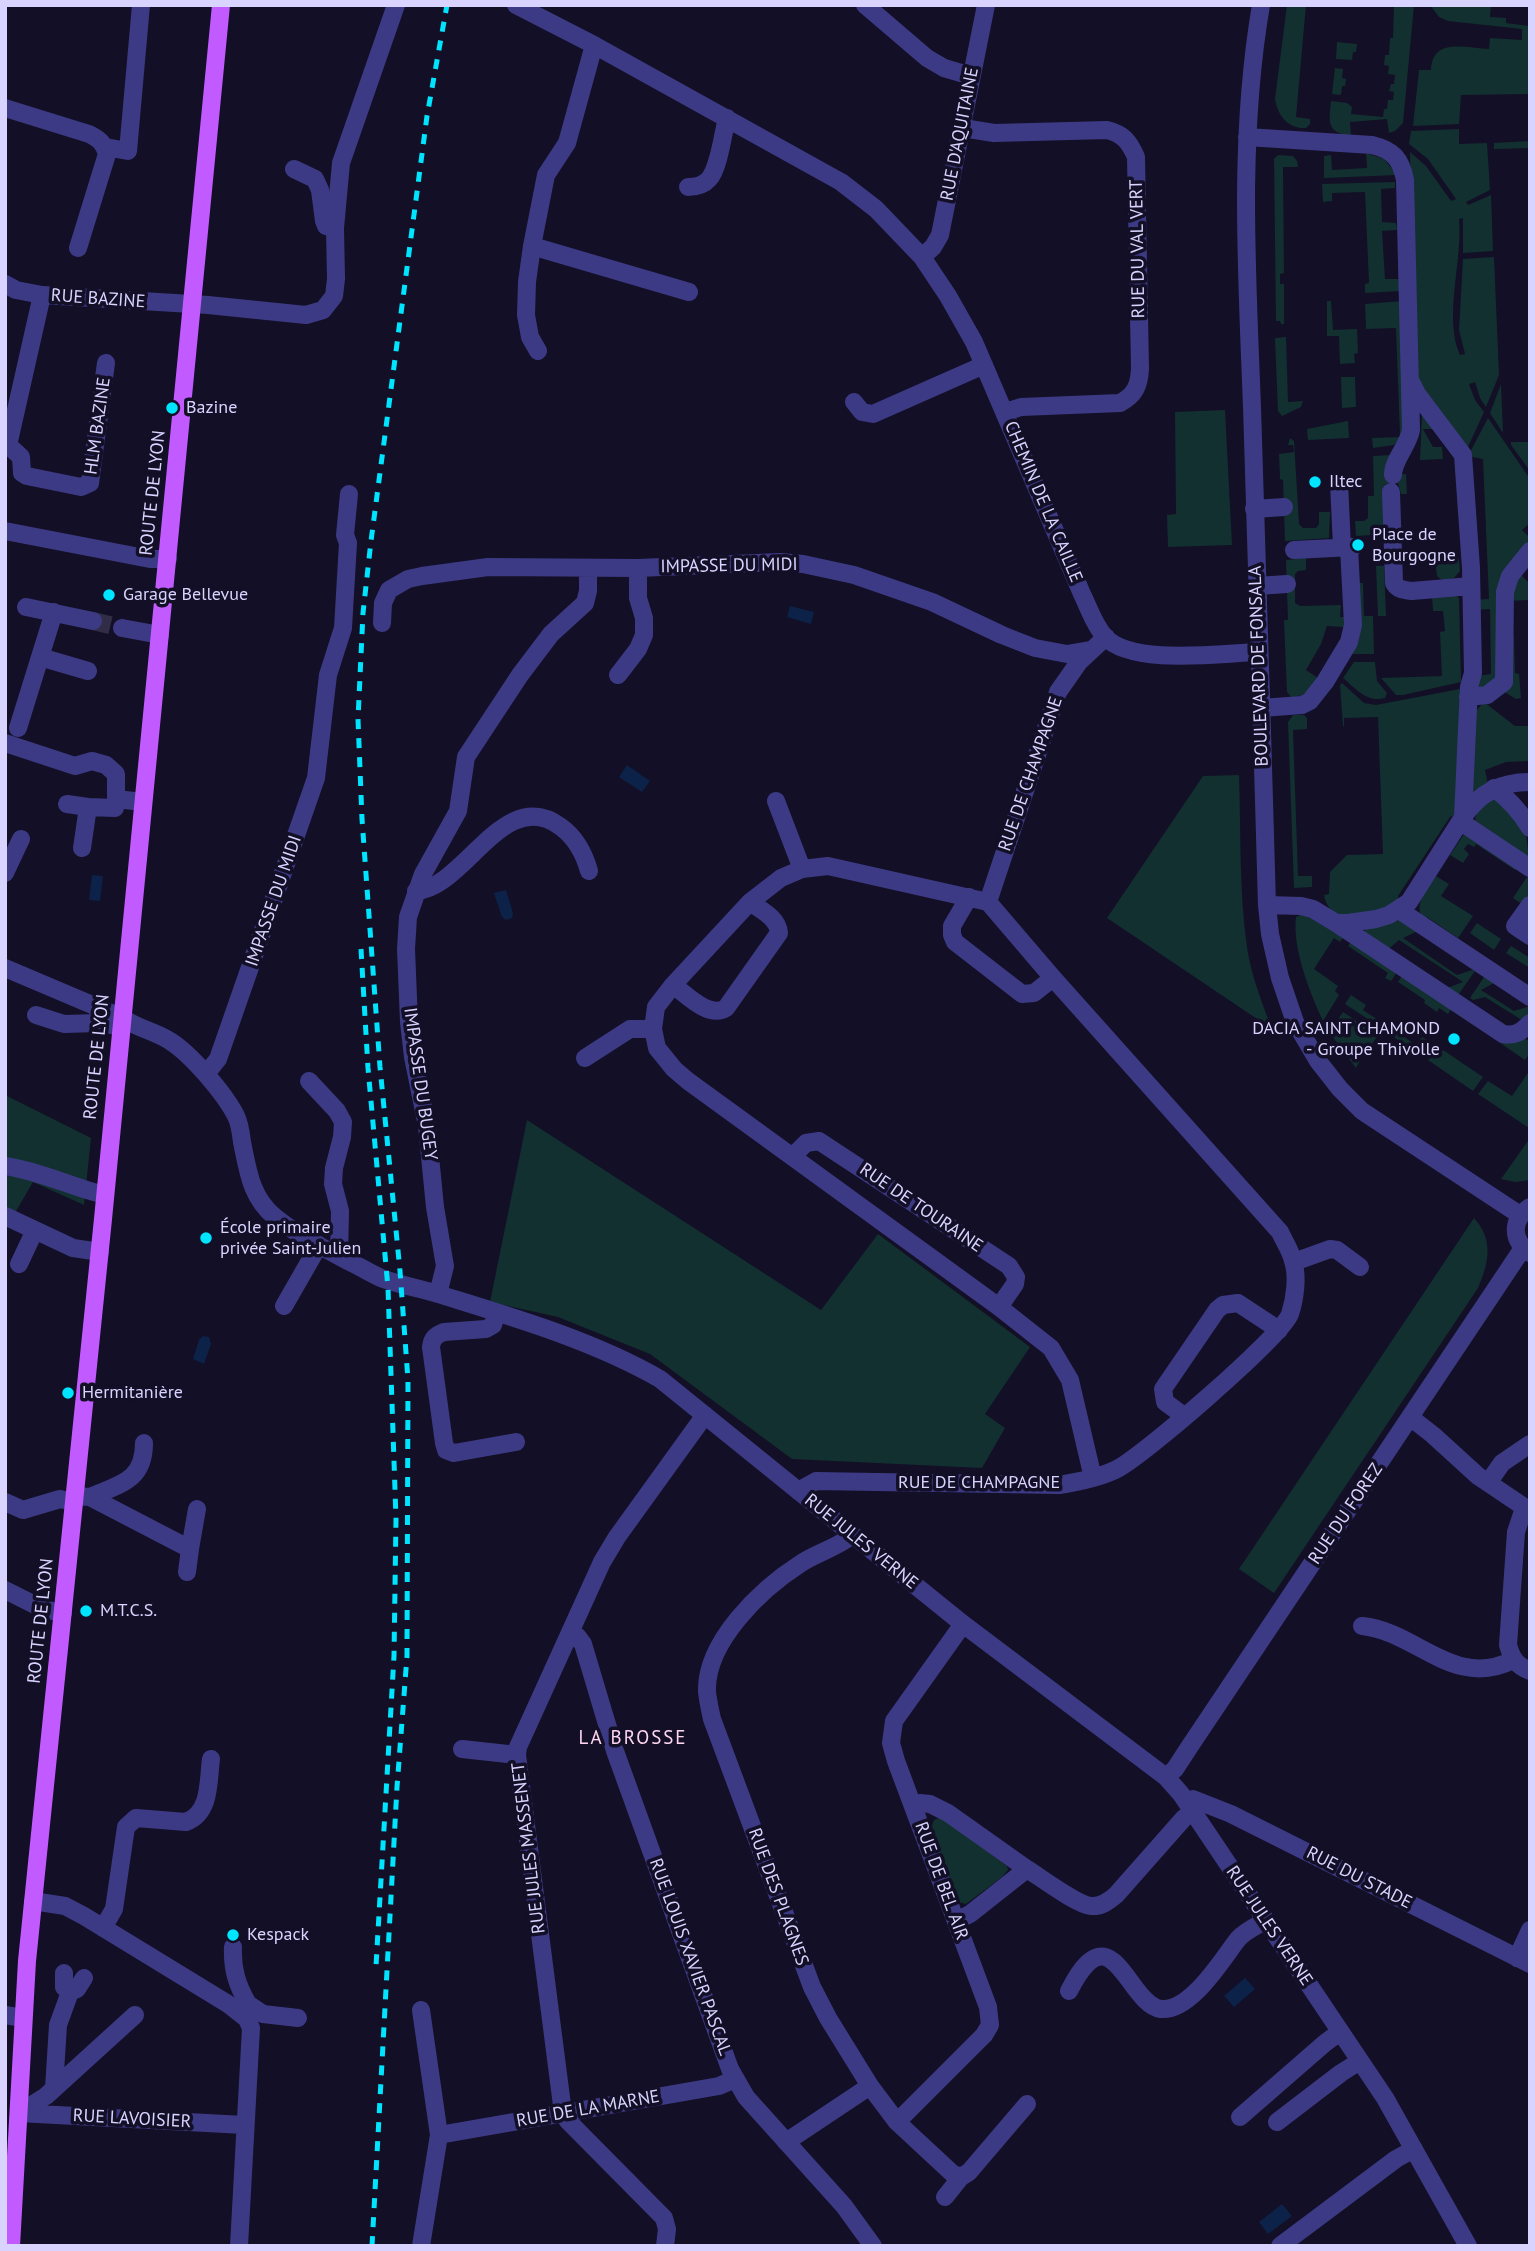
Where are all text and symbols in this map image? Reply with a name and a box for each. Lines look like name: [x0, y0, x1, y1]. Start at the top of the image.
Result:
street label: RUE D'AQUITAINE: [936, 66, 984, 202]
street label: RUE DU VAL VERT: [1126, 179, 1150, 319]
street label: RUE BAZINE: [50, 285, 146, 313]
street label: HLM BAZINE: [80, 376, 116, 476]
place label: Bazine: [186, 397, 237, 419]
marker: Bazine: [164, 400, 180, 416]
street label: CHEMIN DE LA CAILLE: [999, 418, 1087, 586]
street label: ROUTE DE LYON: [136, 429, 170, 557]
place label: Iltec: [1329, 471, 1362, 493]
marker: Iltec: [1307, 474, 1323, 490]
place label: Place de Bourgogne: [1372, 524, 1456, 566]
marker: Place de Bourgogne: [1350, 537, 1366, 553]
street label: IMPASSE DU MIDI: [660, 554, 798, 578]
street label: BOULEVARD DE FONSALA: [1245, 565, 1273, 767]
place label: Garage Bellevue: [123, 584, 248, 606]
marker: Garage Bellevue: [101, 587, 117, 603]
street label: RUE DE CHAMPAGNE: [994, 694, 1068, 854]
street label: IMPASSE DU MIDI: [241, 833, 307, 969]
street label: ROUTE DE LYON: [80, 993, 114, 1121]
street label: IMPASSE DU BUGEY: [399, 1006, 441, 1162]
place label: DACIA SAINT CHAMOND - Groupe Thivolle: [1252, 1018, 1440, 1060]
marker: DACIA SAINT CHAMOND - Groupe Thivolle: [1446, 1031, 1462, 1047]
street label: RUE DE TOURAINE: [855, 1159, 987, 1257]
place label: École primaire privée Saint-Julien: [220, 1217, 361, 1260]
marker: École primaire privée Saint-Julien: [198, 1230, 214, 1246]
place label: Hermitanière: [82, 1382, 183, 1404]
marker: Hermitanière: [60, 1385, 76, 1401]
street label: RUE DU FOREZ: [1304, 1459, 1388, 1569]
street label: RUE DE CHAMPAGNE: [898, 1472, 1060, 1494]
street label: RUE JULES VERNE: [800, 1490, 922, 1594]
street label: ROUTE DE LYON: [24, 1557, 58, 1685]
place label: M.T.C.S.: [100, 1600, 157, 1622]
marker: M.T.C.S.: [78, 1603, 94, 1619]
district label: LA BROSSE: [580, 1728, 686, 1750]
street label: RUE JULES MASSENET: [508, 1761, 550, 1935]
street label: RUE DE BEL AIR: [910, 1819, 972, 1943]
street label: RUE DES PLAGNES: [743, 1825, 813, 1969]
street label: RUE DU STADE: [1303, 1842, 1415, 1914]
street label: RUE LOUIS XAVIER PASCAL: [644, 1855, 736, 2059]
street label: RUE JULES VERNE: [1221, 1862, 1317, 1990]
place label: Kespack: [247, 1924, 309, 1946]
marker: Kespack: [225, 1927, 241, 1943]
street label: RUE DE LA MARNE: [515, 2086, 661, 2132]
street label: RUE LAVOISIER: [72, 2105, 192, 2133]

